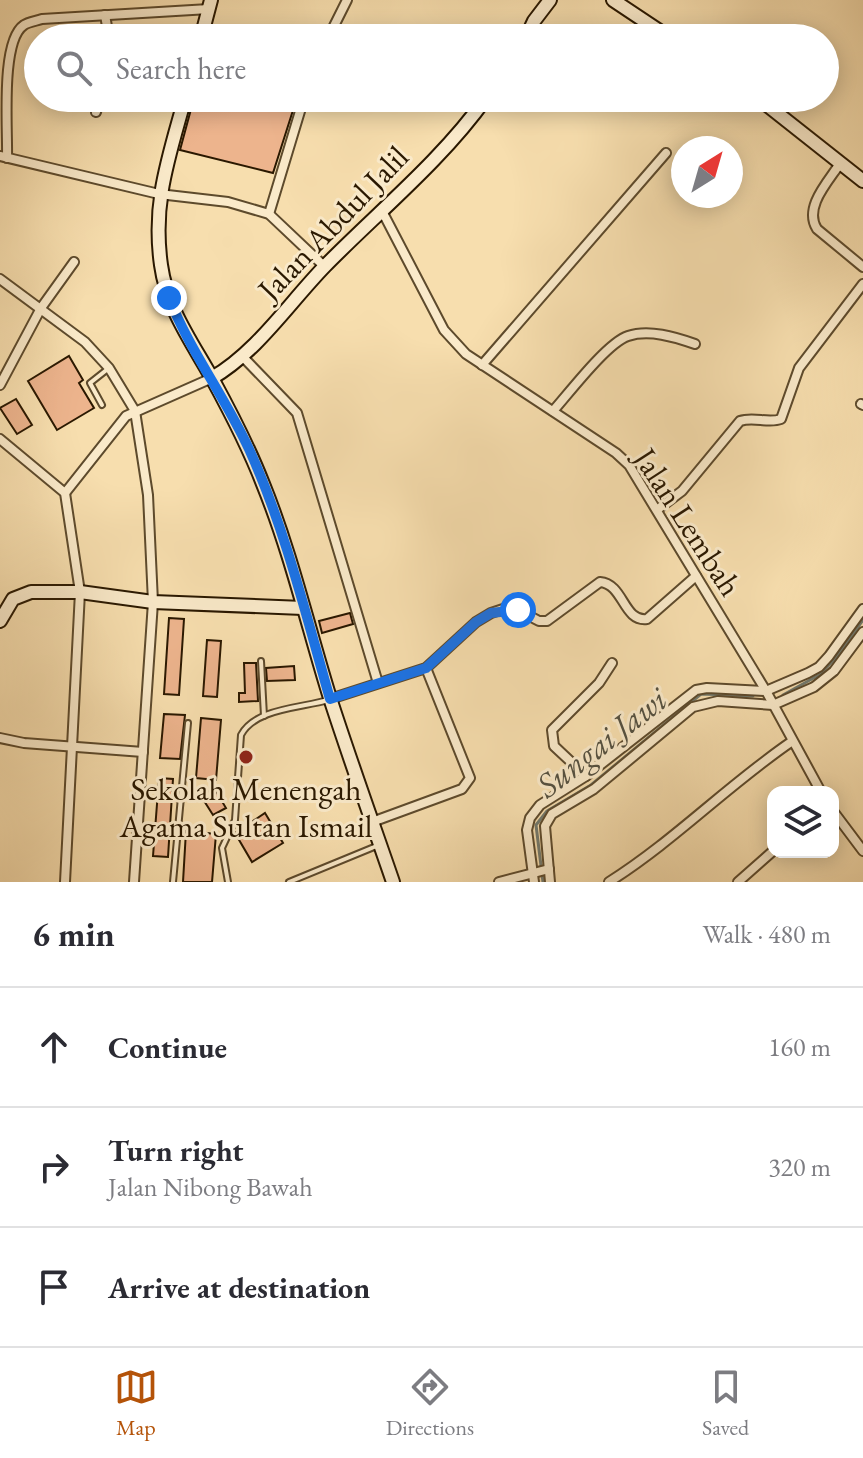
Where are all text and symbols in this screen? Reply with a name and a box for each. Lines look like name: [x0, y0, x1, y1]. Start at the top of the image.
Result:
search box: [24, 24, 839, 112]
icon: search: [52, 46, 96, 90]
text: Search here: [116, 49, 246, 88]
street label: Jalan Abdul Jalil: [246, 136, 418, 312]
north arrow: [671, 136, 743, 208]
route end: [151, 280, 187, 316]
street label: Jalan Lembah: [623, 437, 752, 604]
route start: [500, 592, 536, 628]
water label: Sungai Jawi: [526, 676, 676, 808]
marker: Sekolah Menengah Agama Sultan Ismail: [237, 748, 255, 766]
place label: Sekolah Menengah Agama Sultan Ismail: [119, 768, 373, 847]
map controls: [767, 786, 839, 858]
button: layers: [767, 786, 839, 858]
text: 6 min: [32, 912, 115, 956]
text: Walk · 480 m: [703, 917, 831, 951]
icon: ahead: [32, 1025, 76, 1069]
text: Continue: [108, 1028, 227, 1067]
text: 160 m: [768, 1030, 831, 1064]
text: Turn right: [108, 1131, 244, 1170]
icon: right: [32, 1145, 76, 1189]
text: 320 m: [768, 1150, 831, 1184]
text: Jalan Nibong Bawah: [108, 1170, 313, 1204]
icon: arrive: [32, 1265, 76, 1309]
text: Arrive at destination: [108, 1268, 370, 1307]
tab: Map: [114, 1365, 158, 1442]
tab: Directions: [386, 1365, 474, 1442]
tab: Saved: [702, 1365, 749, 1442]

